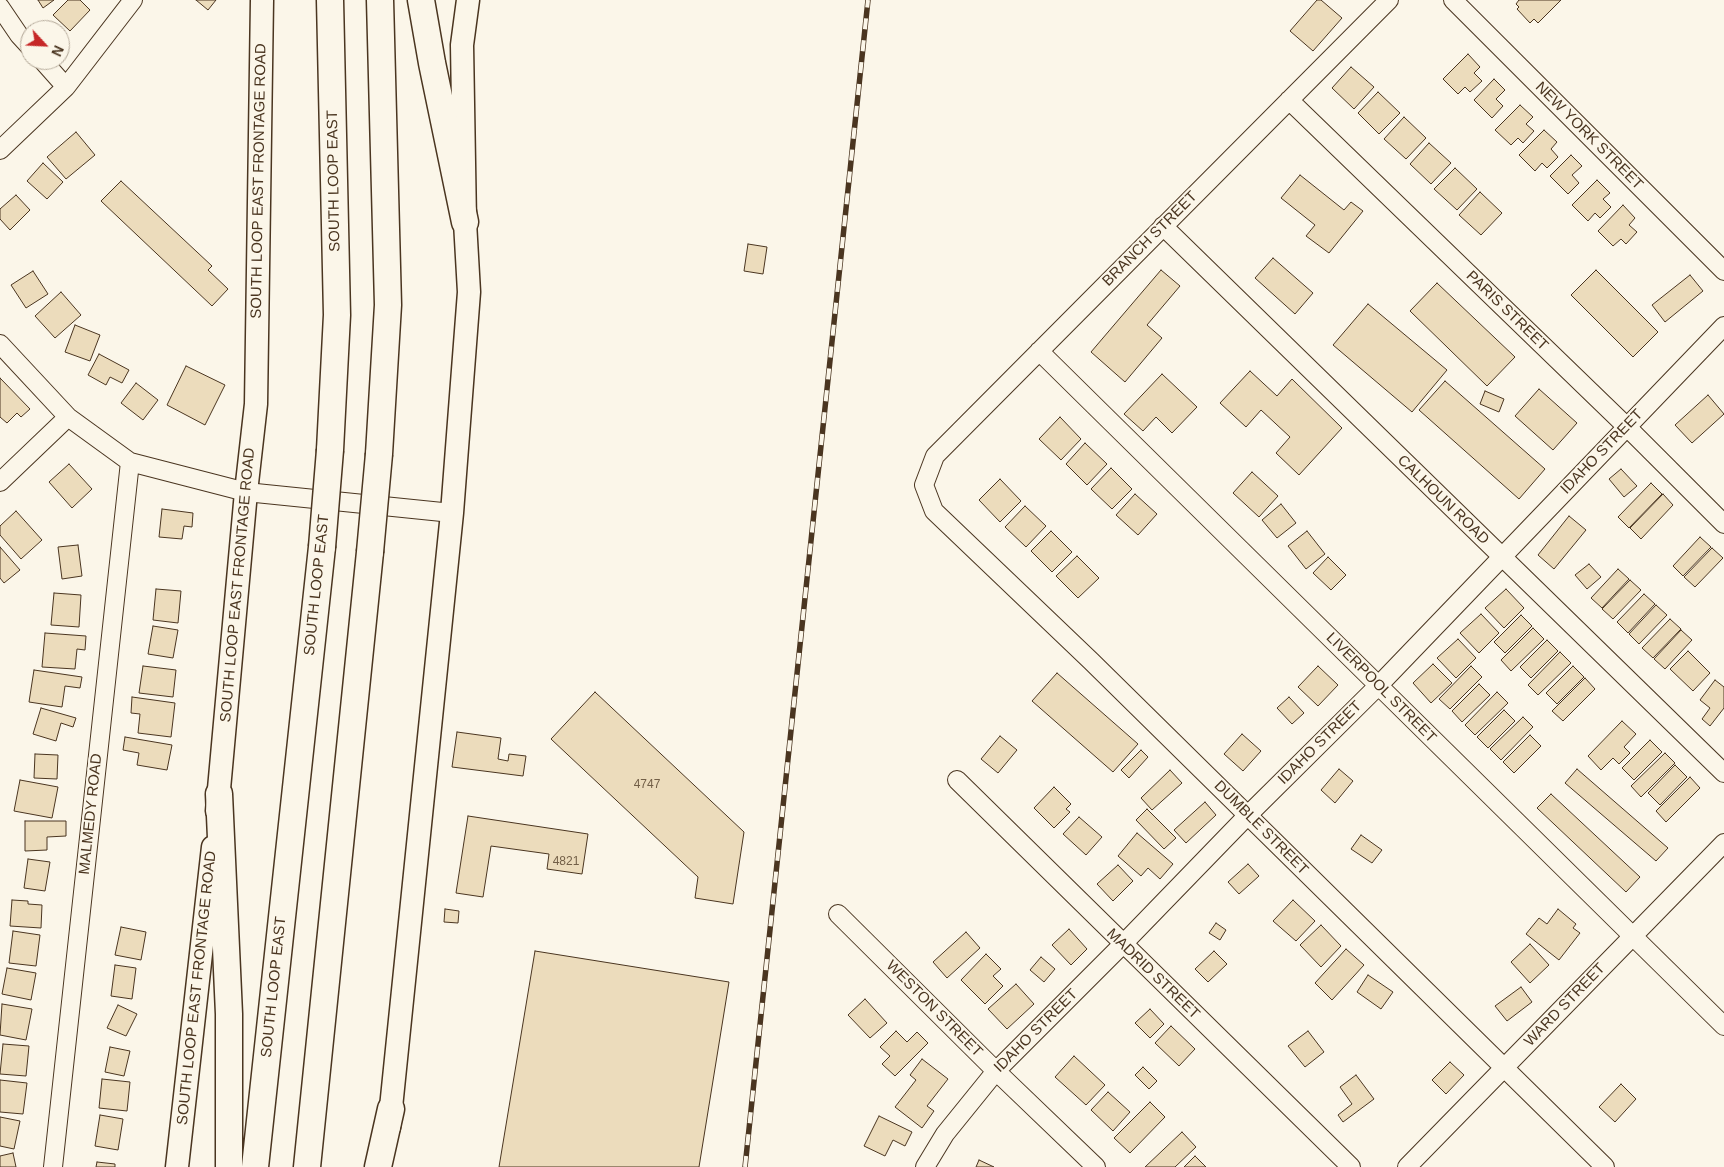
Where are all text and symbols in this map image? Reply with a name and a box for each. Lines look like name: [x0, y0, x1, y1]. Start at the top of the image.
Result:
north arrow: [20, 20, 70, 70]
text: N: [48, 43, 67, 59]
street label: SOUTH LOOP EAST FRONTAGE ROAD: [248, 43, 270, 319]
street label: NEW YORK STREET: [1531, 78, 1647, 194]
street label: SOUTH LOOP EAST: [324, 110, 344, 252]
street label: BRANCH STREET: [1099, 188, 1201, 290]
street label: PARIS STREET: [1462, 267, 1552, 355]
street label: IDAHO STREET: [1557, 406, 1647, 498]
street label: SOUTH LOOP EAST FRONTAGE ROAD: [217, 447, 259, 723]
street label: CALHOUN ROAD: [1393, 452, 1493, 548]
street label: SOUTH LOOP EAST: [301, 514, 333, 656]
street label: LIVERPOOL STREET: [1322, 629, 1440, 747]
street label: IDAHO STREET: [1274, 697, 1366, 789]
street label: MALMEDY ROAD: [76, 753, 106, 875]
street label: DUMBLE STREET: [1210, 777, 1312, 879]
house number: 4747: [634, 778, 660, 792]
street label: SOUTH LOOP EAST FRONTAGE ROAD: [174, 850, 220, 1126]
house number: 4821: [553, 855, 579, 869]
street label: SOUTH LOOP EAST: [258, 916, 290, 1058]
street label: MADRID STREET: [1103, 925, 1203, 1023]
street label: WESTON STREET: [882, 957, 986, 1061]
street label: WARD STREET: [1521, 960, 1609, 1050]
street label: IDAHO STREET: [990, 985, 1082, 1077]

